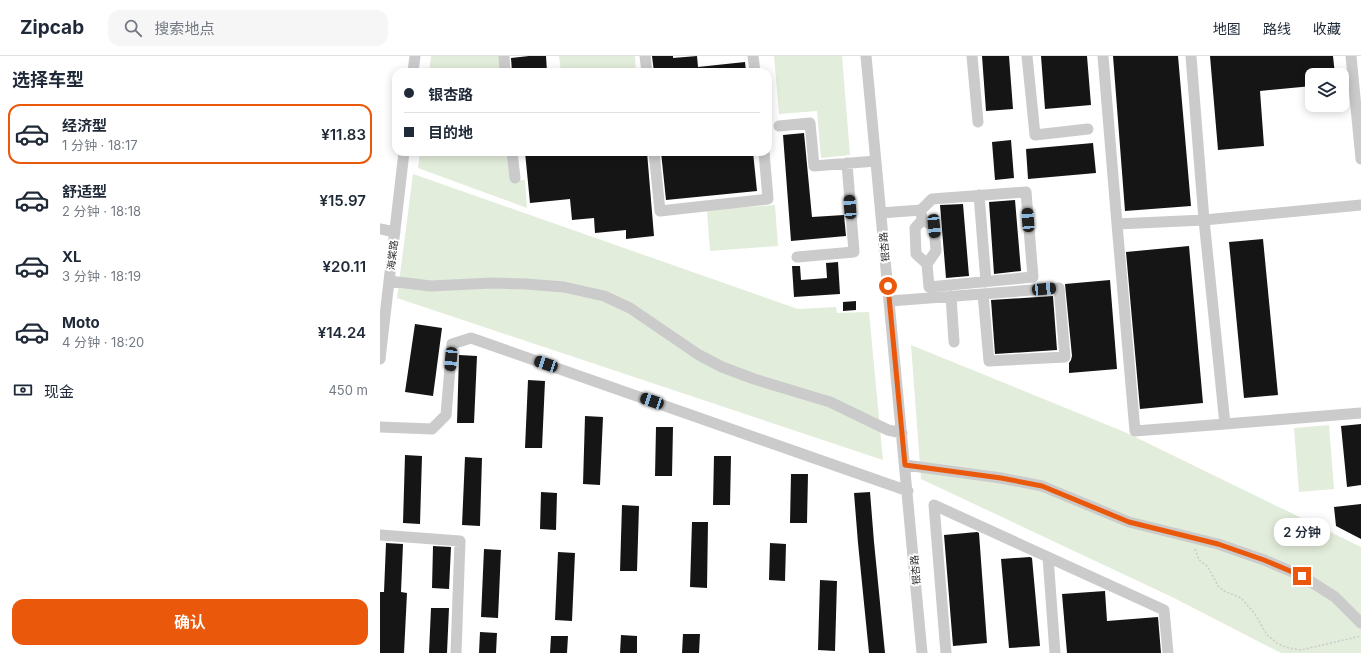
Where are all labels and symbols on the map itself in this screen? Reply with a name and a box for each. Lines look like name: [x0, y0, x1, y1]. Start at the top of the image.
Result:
car: [843, 195, 857, 219]
car: [1021, 208, 1035, 232]
car: [927, 214, 941, 238]
street label: 银杏路: [877, 232, 891, 262]
street label: 海棠路: [384, 239, 400, 271]
route start: [879, 277, 897, 295]
car: [1032, 282, 1056, 296]
car: [444, 347, 458, 371]
car: [533, 354, 559, 374]
car: [639, 391, 665, 411]
callout: 2 分钟: [1274, 518, 1330, 546]
street label: 银杏路: [908, 555, 922, 585]
route end: [1293, 567, 1311, 585]

